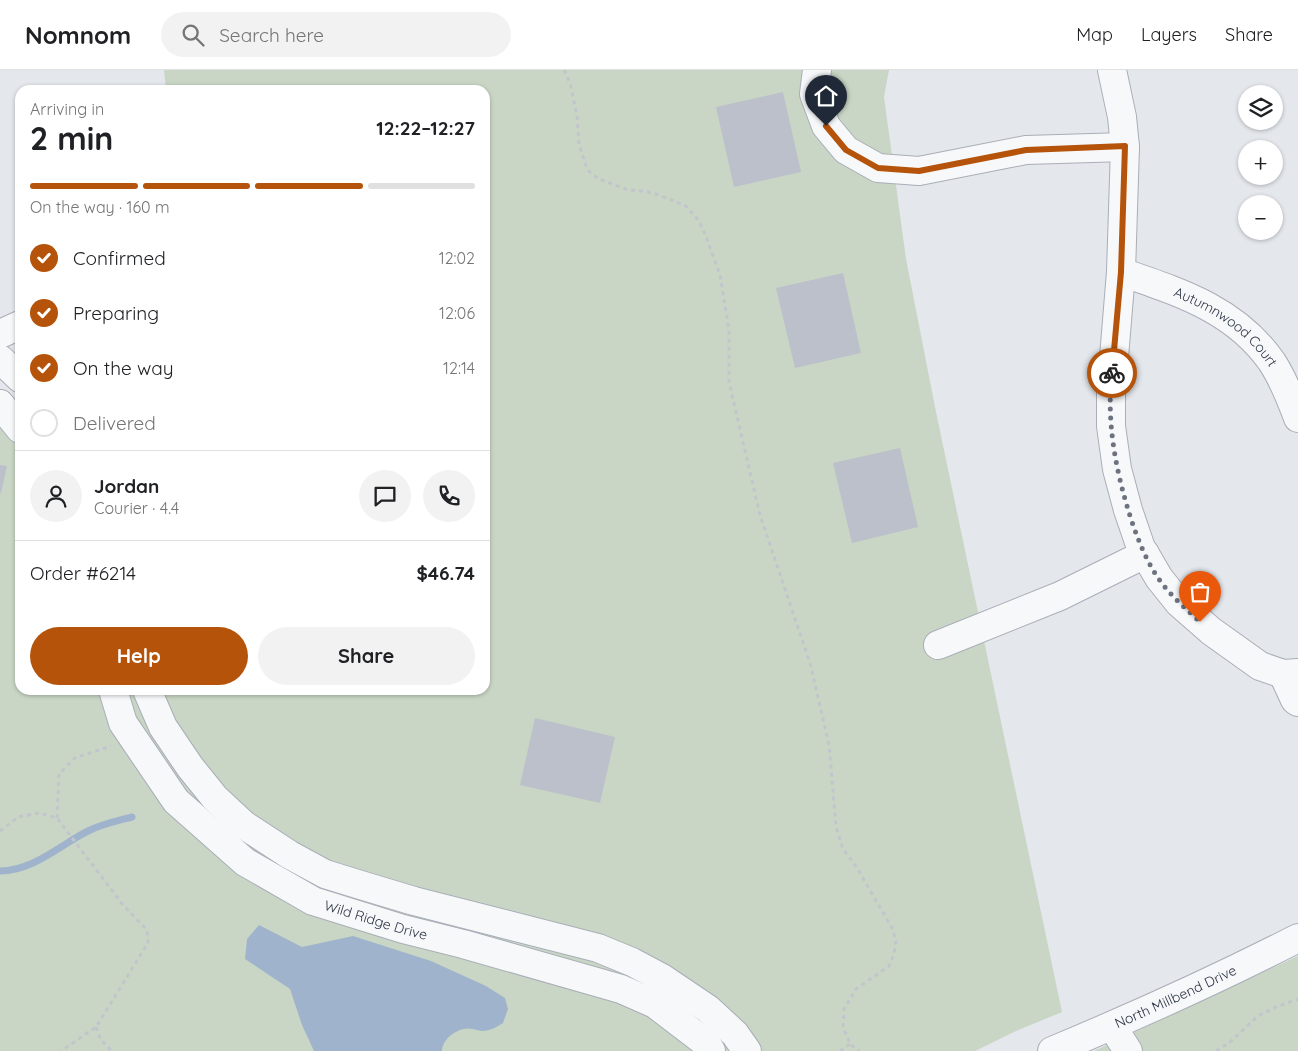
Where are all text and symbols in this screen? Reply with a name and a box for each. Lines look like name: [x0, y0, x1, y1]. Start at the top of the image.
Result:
search box: [161, 12, 511, 57]
text: Nomnom: [25, 20, 131, 50]
icon: search: [179, 21, 207, 49]
text: Search here: [219, 23, 324, 47]
text: Map: [1076, 23, 1113, 46]
text: Layers: [1141, 23, 1197, 46]
text: Share: [1225, 23, 1273, 46]
pin: [805, 75, 847, 126]
icon: home: [812, 82, 840, 110]
map controls: [1238, 85, 1283, 240]
button: layers: [1238, 85, 1283, 130]
text: Arriving in: [30, 99, 104, 119]
text: 12:22–12:27: [376, 116, 475, 140]
text: 2 min: [30, 118, 113, 158]
button: +: [1238, 140, 1283, 185]
button: −: [1238, 195, 1283, 240]
text: On the way · 160 m: [30, 197, 170, 217]
icon: check: [30, 244, 58, 272]
text: Confirmed: [73, 246, 166, 270]
text: 12:02: [439, 248, 475, 268]
street label: Autumnwood Court: [1171, 283, 1282, 370]
icon: check: [30, 299, 58, 327]
text: Preparing: [73, 301, 159, 325]
text: 12:06: [439, 303, 475, 323]
courier: [1087, 348, 1137, 398]
icon: check: [30, 354, 58, 382]
text: On the way: [73, 356, 174, 380]
text: 12:14: [443, 358, 475, 378]
icon: bike: [1098, 359, 1126, 387]
text: Delivered: [73, 411, 156, 435]
button: person: [30, 470, 82, 522]
button: chat: [359, 470, 411, 522]
button: phone: [423, 470, 475, 522]
text: Jordan: [94, 474, 159, 498]
text: Courier · 4.4: [94, 498, 179, 518]
text: Order #6214: [30, 561, 136, 585]
text: $46.74: [416, 561, 475, 585]
pin: [1179, 571, 1221, 622]
icon: bag: [1186, 578, 1214, 606]
button: Help: [30, 627, 248, 685]
button: Share: [258, 627, 475, 685]
street label: Wild Ridge Drive: [322, 896, 429, 944]
street label: North Millbend Drive: [1112, 961, 1240, 1032]

